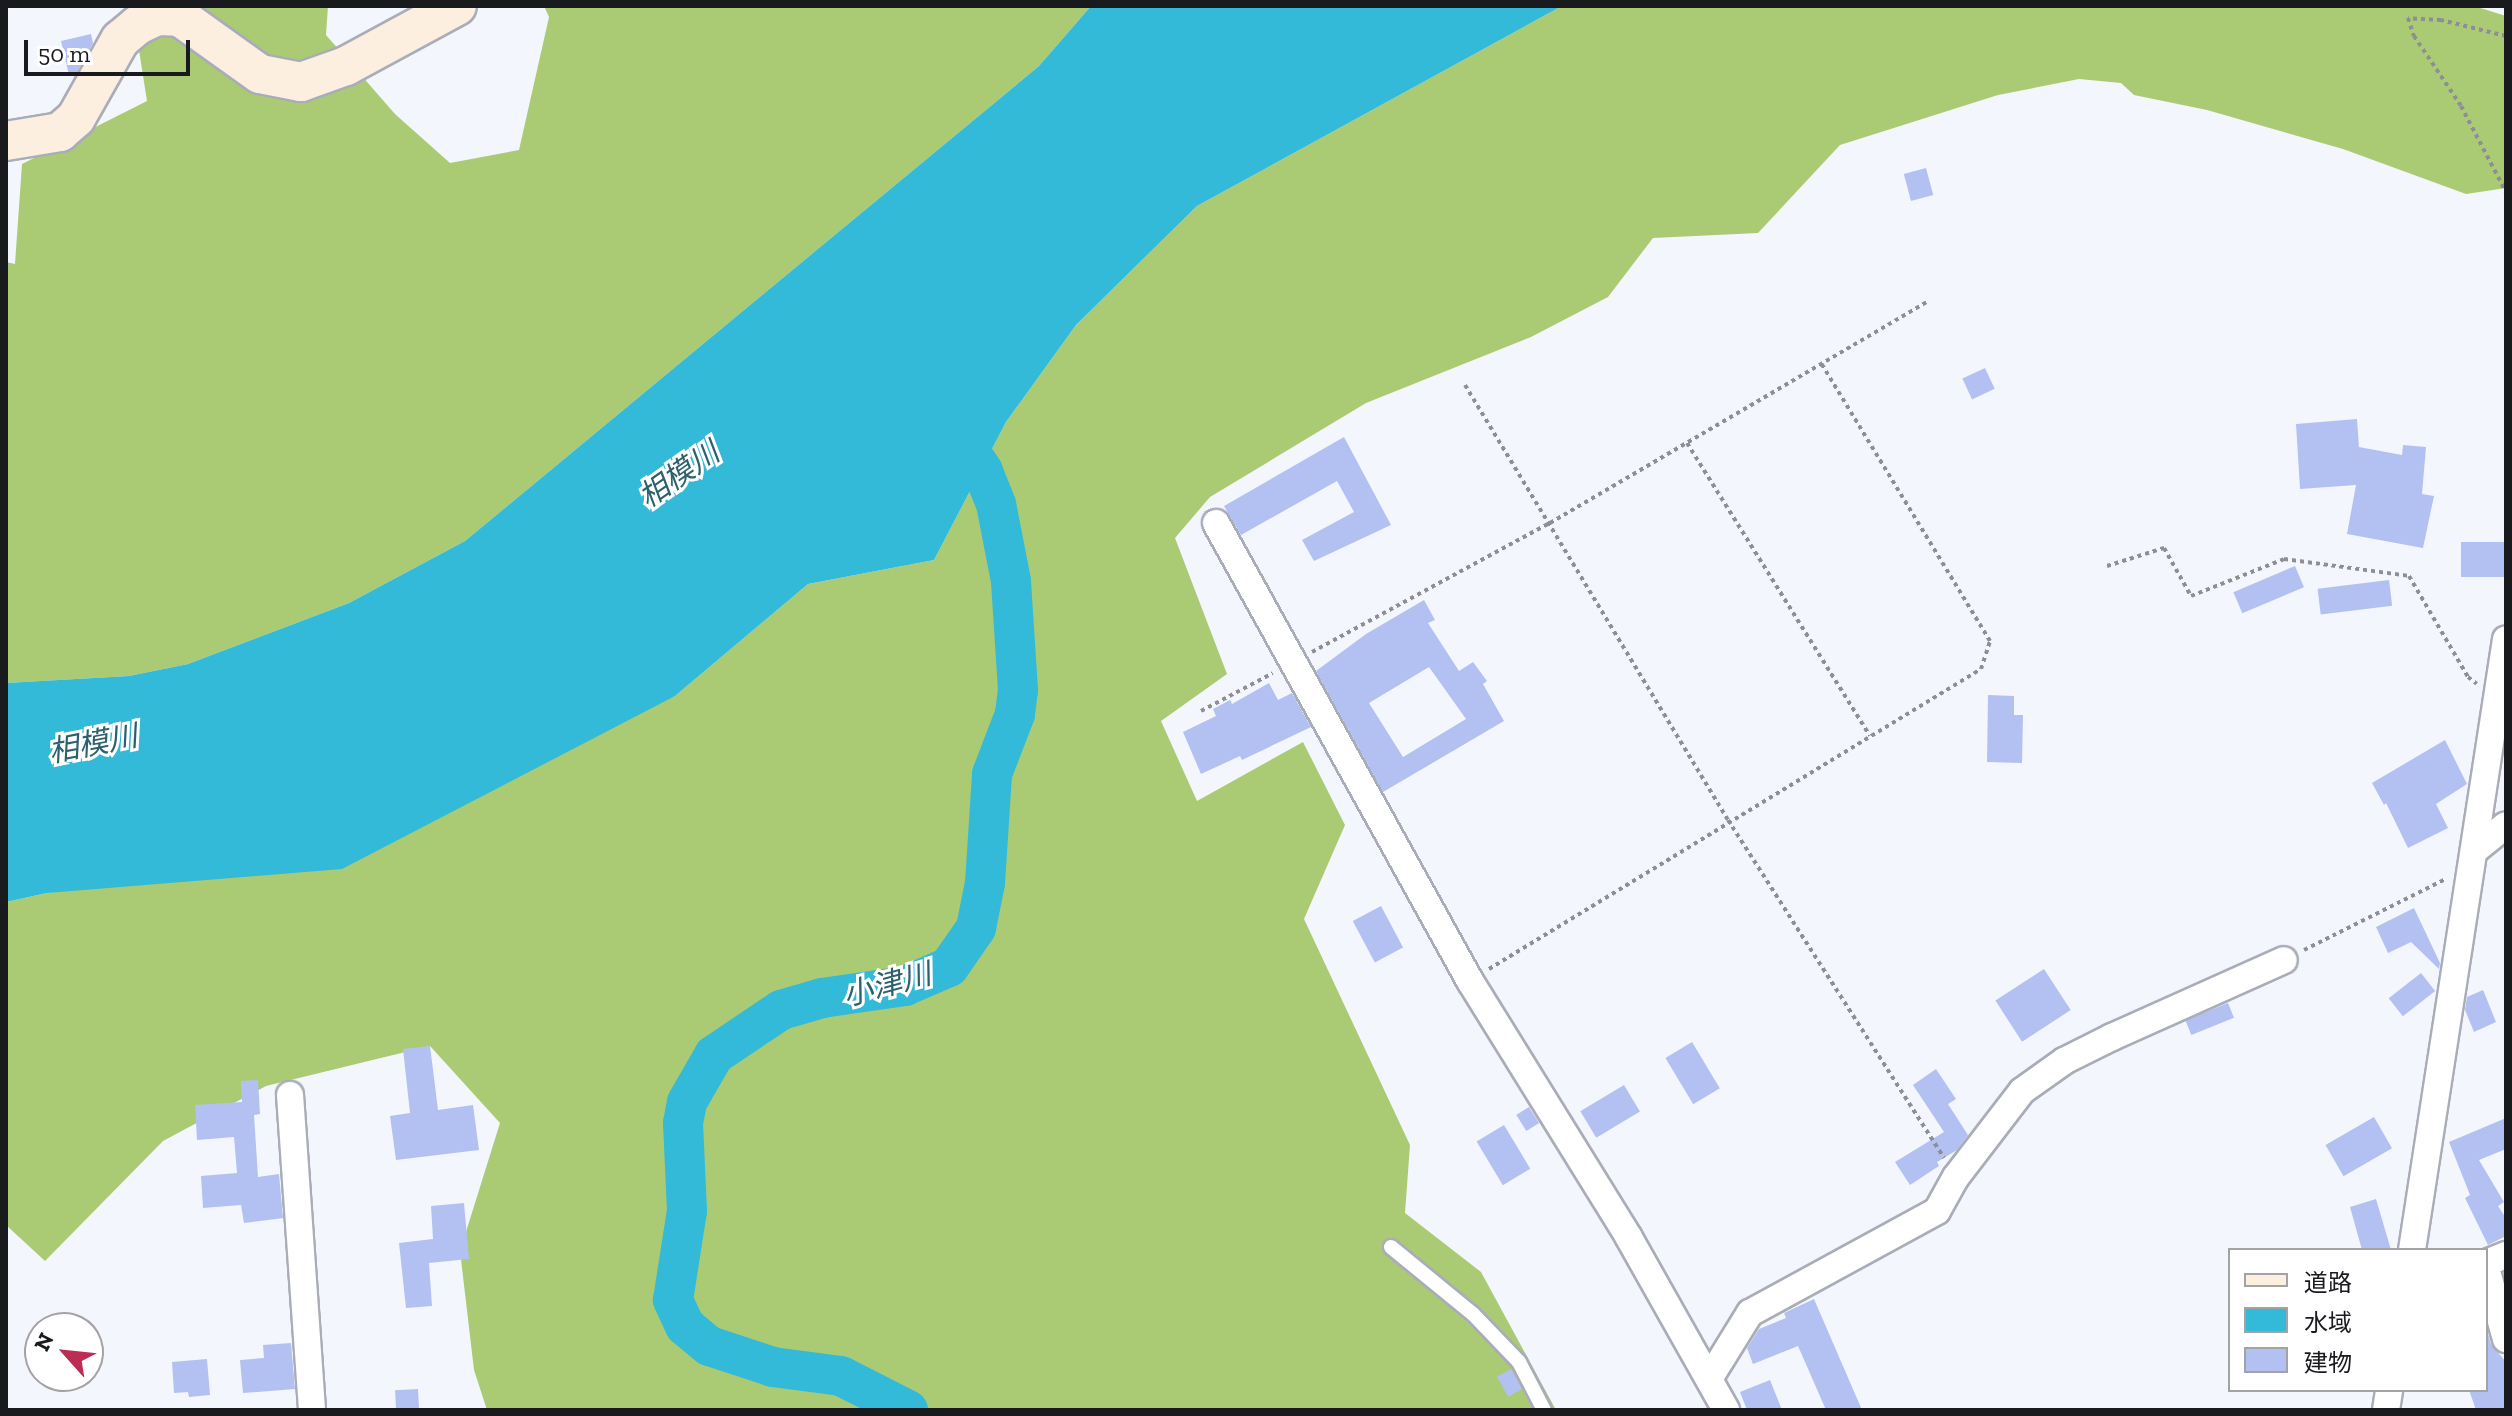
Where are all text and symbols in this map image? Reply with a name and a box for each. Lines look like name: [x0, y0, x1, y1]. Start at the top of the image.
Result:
scale bar: [28, 24, 194, 74]
text: 50 m: [38, 39, 90, 68]
water label: 相模川: [632, 434, 726, 516]
water label: 相模川: [45, 718, 141, 770]
water label: 小津川: [839, 956, 935, 1014]
legend: [2228, 1248, 2488, 1392]
text: 道路: [2304, 1268, 2352, 1297]
text: 水域: [2304, 1308, 2352, 1337]
north arrow: [24, 1312, 104, 1392]
text: N: [28, 1328, 60, 1355]
text: 建物: [2304, 1348, 2352, 1377]

